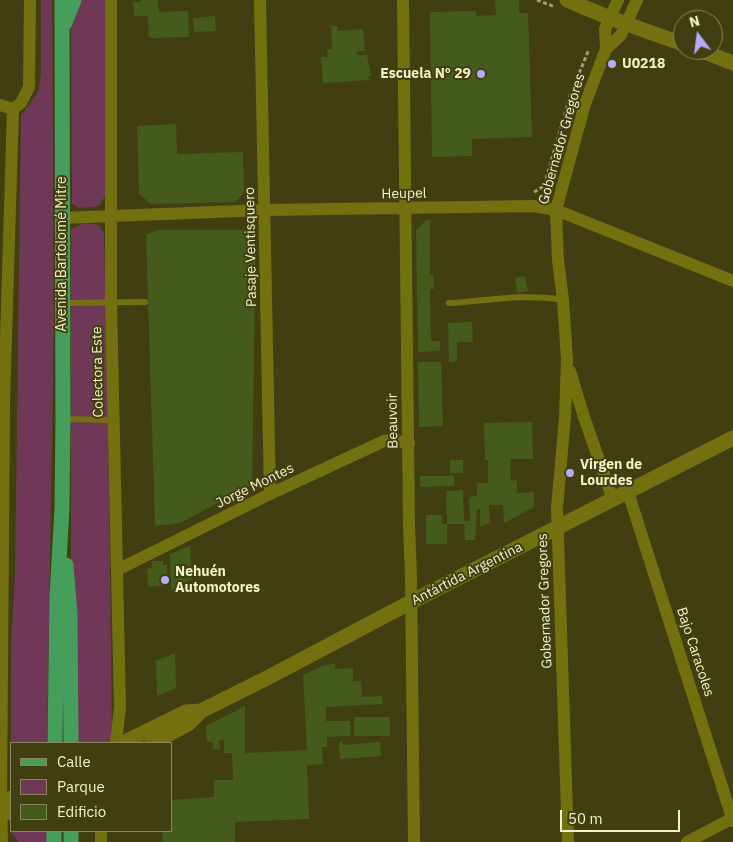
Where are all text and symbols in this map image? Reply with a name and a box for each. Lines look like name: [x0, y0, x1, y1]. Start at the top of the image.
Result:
north arrow: [673, 10, 723, 60]
text: N: [687, 11, 702, 31]
place label: U0218: [622, 56, 665, 72]
marker: U0218: [606, 58, 618, 70]
place label: Escuela Nº 29: [380, 66, 471, 82]
marker: Escuela Nº 29: [475, 68, 487, 80]
street label: Gobernador Gregores: [535, 72, 589, 206]
street label: Avenida Bartolomé Mitre: [54, 176, 70, 332]
street label: Heupel: [381, 185, 427, 203]
street label: Pasaje Ventisquero: [242, 187, 260, 307]
street label: Colectora Este: [89, 326, 107, 418]
street label: Beauvoir: [384, 393, 402, 449]
place label: Virgen de Lourdes: [580, 457, 642, 490]
street label: Jorge Montes: [213, 460, 297, 512]
marker: Virgen de Lourdes: [564, 467, 576, 479]
street label: Gobernador Gregores: [534, 533, 556, 669]
street label: Antártida Argentina: [409, 539, 525, 609]
place label: Nehuén Automotores: [175, 564, 260, 596]
marker: Nehuén Automotores: [159, 574, 171, 586]
street label: Bajo Caracoles: [673, 605, 717, 699]
legend: [10, 742, 172, 832]
text: Calle: [57, 752, 91, 771]
text: Parque: [57, 777, 105, 796]
scale bar: [563, 800, 683, 832]
text: Edificio: [57, 802, 106, 821]
text: 50 m: [568, 809, 603, 828]

